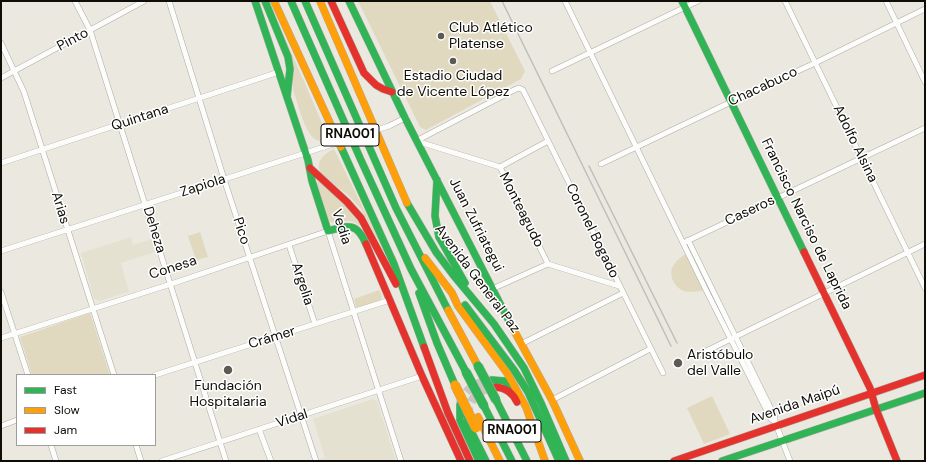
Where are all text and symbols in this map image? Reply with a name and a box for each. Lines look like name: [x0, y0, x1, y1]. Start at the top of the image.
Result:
place label: Club Atlético Platense: [449, 20, 533, 52]
street label: Pinto: [54, 25, 92, 55]
marker: Club Atlético Platense: [436, 31, 446, 41]
marker: Estadio Ciudad de Vicente López: [448, 56, 458, 66]
street label: Chacabuco: [726, 64, 800, 110]
place label: Estadio Ciudad de Vicente López: [397, 68, 509, 100]
street label: Quintana: [109, 101, 171, 135]
street label: Adolfo Alsina: [829, 103, 881, 185]
road number: RNA001: [321, 124, 379, 146]
street label: Francisco Narciso de Laprida: [757, 136, 855, 312]
street label: Monteagudo: [495, 170, 547, 250]
street label: Zapiola: [178, 171, 228, 201]
street label: Juan Zufriategui: [445, 175, 507, 275]
street label: Coronel Bogado: [562, 181, 622, 281]
street label: Arias: [47, 190, 73, 226]
street label: Caseros: [722, 192, 778, 230]
street label: Deheza: [139, 205, 169, 255]
street label: Vedia: [327, 207, 355, 247]
street label: Pico: [229, 215, 253, 247]
street label: Avenida General Paz: [431, 222, 523, 336]
street label: Conesa: [147, 252, 199, 284]
street label: Argelia: [287, 261, 317, 307]
street label: Crámer: [246, 323, 298, 353]
place label: Aristóbulo del Valle: [687, 347, 753, 380]
marker: Aristóbulo del Valle: [672, 357, 684, 369]
marker: Fundación Hospitalaria: [222, 364, 234, 376]
legend: [16, 374, 156, 446]
place label: Fundación Hospitalaria: [190, 378, 266, 410]
text: Fast: [54, 382, 77, 398]
street label: Avenida Maipú: [748, 382, 842, 428]
text: Slow: [54, 402, 80, 418]
street label: Vidal: [274, 406, 310, 432]
road number: RNA001: [483, 420, 541, 442]
text: Jam: [54, 422, 77, 438]

